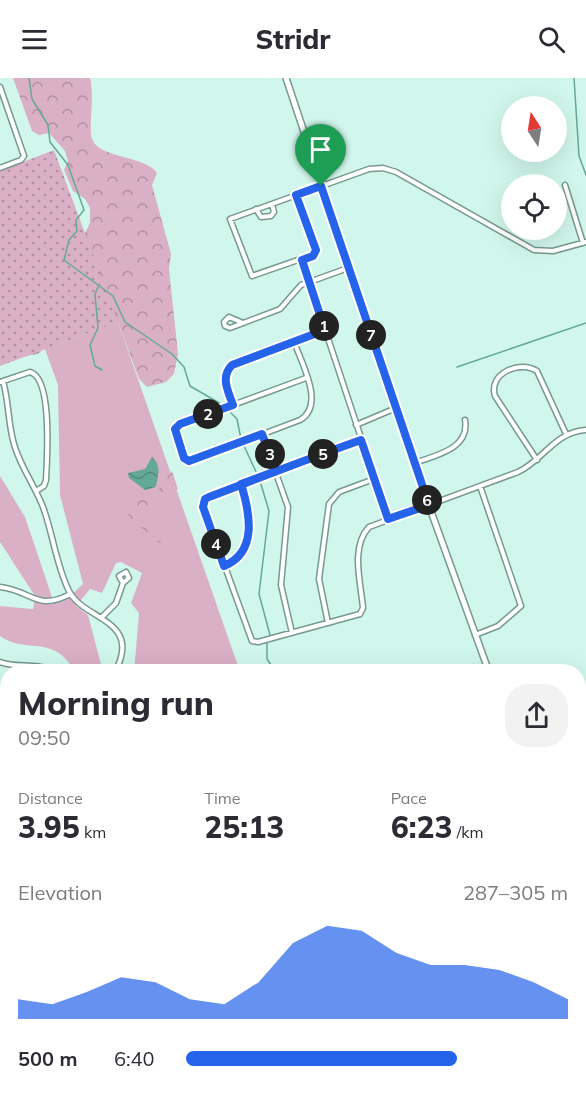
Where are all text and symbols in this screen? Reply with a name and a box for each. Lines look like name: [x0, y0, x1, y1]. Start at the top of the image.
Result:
text: Stridr: [256, 22, 330, 56]
icon: menu: [18, 23, 51, 56]
icon: search: [535, 23, 568, 56]
north arrow: [501, 96, 567, 162]
map controls: [501, 96, 567, 240]
pin: [295, 124, 346, 186]
icon: arrive: [304, 133, 337, 166]
button: locate: [501, 174, 567, 240]
pin: 1: [309, 311, 339, 341]
text: 1: [319, 316, 329, 336]
pin: 7: [356, 320, 386, 350]
text: 7: [366, 325, 376, 345]
pin: 2: [193, 399, 223, 429]
text: 2: [203, 404, 213, 424]
pin: 3: [255, 439, 285, 469]
pin: 5: [308, 439, 338, 469]
text: 3: [265, 444, 275, 464]
text: 5: [318, 444, 328, 464]
pin: 6: [412, 485, 442, 515]
text: 6: [422, 490, 432, 510]
pin: 4: [201, 529, 231, 559]
text: 4: [211, 534, 221, 554]
text: Morning run: [18, 682, 214, 723]
button: share: [505, 684, 568, 747]
text: 09:50: [18, 725, 71, 750]
text: Distance: [18, 788, 83, 808]
text: Time: [204, 788, 241, 808]
text: Pace: [391, 788, 427, 808]
text: 3.95: [18, 808, 80, 846]
text: 25:13: [204, 808, 284, 846]
text: 6:23: [391, 808, 452, 846]
text: km: [80, 822, 106, 842]
text: /km: [452, 822, 483, 842]
text: Elevation: [18, 880, 103, 905]
text: 287–305 m: [463, 880, 568, 905]
text: 500 m: [18, 1046, 77, 1071]
text: 6:40: [114, 1046, 155, 1071]

